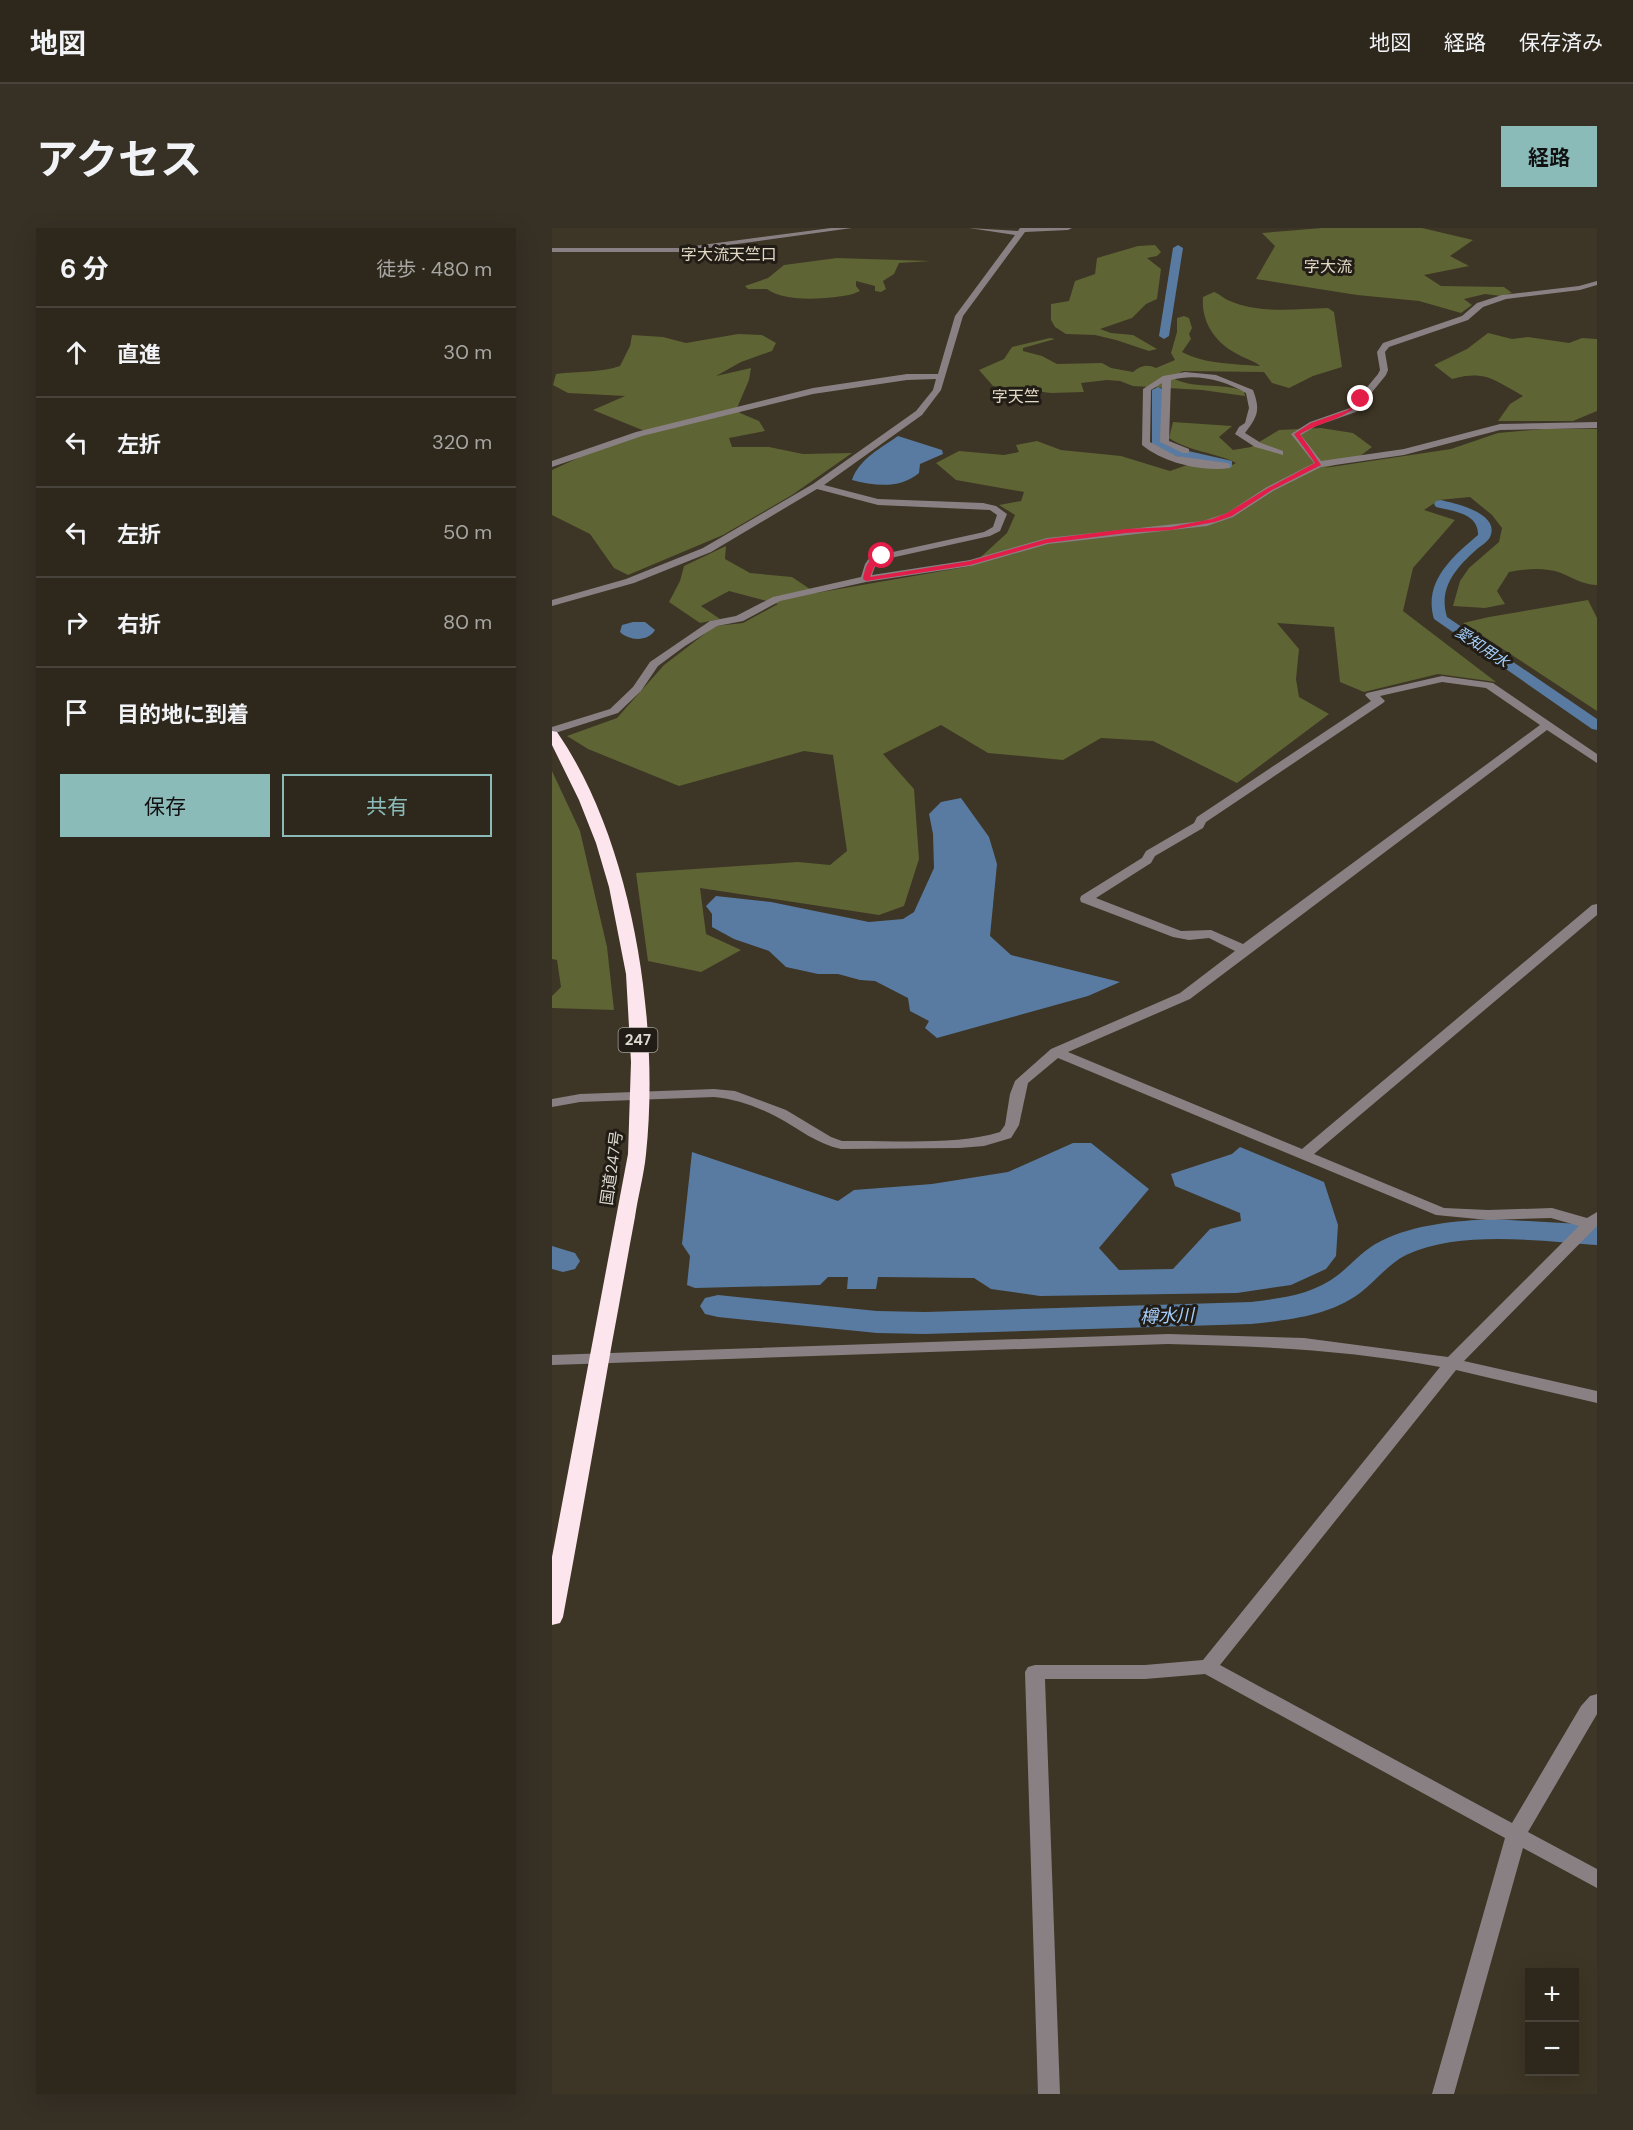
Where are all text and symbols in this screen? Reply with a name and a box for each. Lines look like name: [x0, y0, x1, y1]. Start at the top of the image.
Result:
text: 地図: [30, 25, 86, 62]
text: 地図: [1369, 29, 1411, 57]
text: 経路: [1444, 29, 1486, 57]
text: 保存済み: [1519, 29, 1603, 57]
button: 経路: [1501, 126, 1597, 187]
text: アクセス: [36, 132, 202, 187]
district label: 字大流天竺口: [681, 244, 777, 265]
text: 6 分: [60, 252, 109, 286]
text: 徒歩 · 480 m: [376, 256, 492, 282]
district label: 字大流: [1304, 256, 1352, 277]
icon: ahead: [60, 336, 93, 369]
text: 30 m: [443, 339, 492, 365]
text: 直進: [117, 340, 161, 369]
route end: [1347, 385, 1373, 411]
district label: 字天竺: [992, 386, 1040, 407]
icon: left: [60, 426, 93, 459]
text: 320 m: [432, 429, 492, 455]
text: 左折: [117, 430, 161, 459]
icon: left: [60, 516, 93, 549]
text: 50 m: [443, 519, 492, 545]
text: 左折: [117, 520, 161, 549]
route start: [868, 542, 894, 568]
icon: right: [60, 606, 93, 639]
text: 80 m: [443, 609, 492, 635]
text: 右折: [117, 610, 161, 639]
water label: 愛知用水: [1452, 622, 1514, 673]
icon: arrive: [60, 696, 93, 729]
text: 目的地に到着: [117, 700, 249, 729]
button: 保存: [60, 774, 270, 837]
button: 共有: [282, 774, 492, 837]
road number: 247: [618, 1028, 658, 1052]
street label: 国道247号: [596, 1129, 627, 1207]
water label: 樽水川: [1140, 1303, 1196, 1329]
map controls: [1525, 1968, 1579, 2076]
button: +: [1525, 1968, 1579, 2022]
button: −: [1525, 2022, 1579, 2076]

